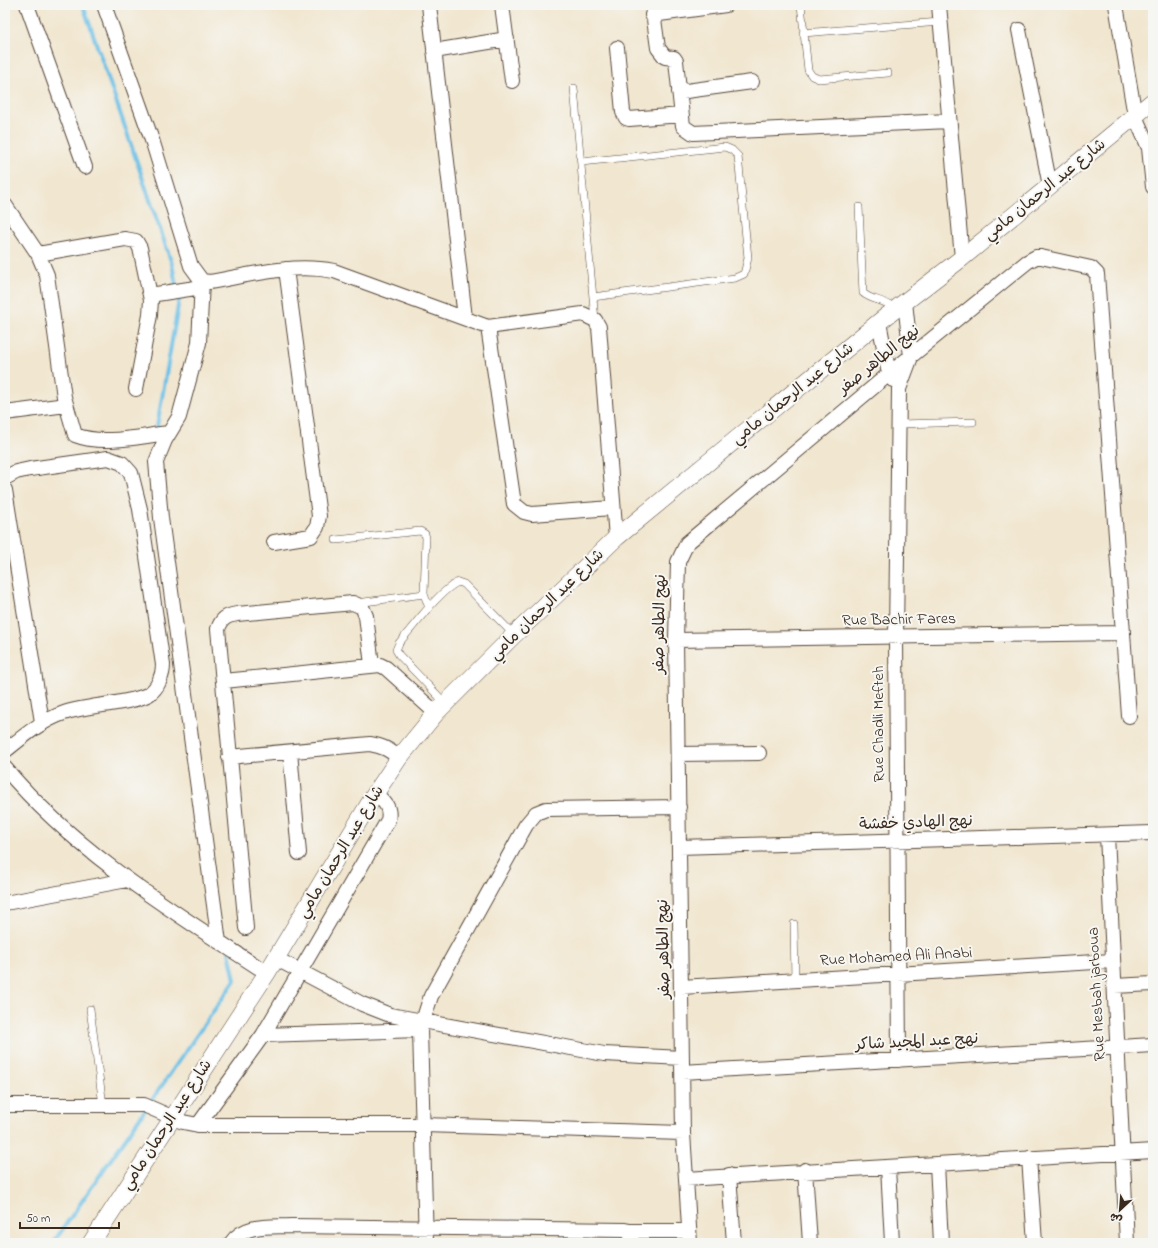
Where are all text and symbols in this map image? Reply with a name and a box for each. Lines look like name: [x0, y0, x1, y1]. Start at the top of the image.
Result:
street label: شارع عبد الرحمان مامي: [978, 133, 1112, 248]
street label: نهج الطاهر صفر: [831, 319, 925, 402]
street label: شارع عبد الرحمان مامي: [726, 337, 860, 452]
street label: شارع عبد الرحمان مامي: [484, 544, 611, 667]
street label: نهج الطاهر صفر: [647, 574, 673, 676]
street label: Rue Bachir Fares: [842, 607, 956, 633]
street label: Rue Chadli Mefteh: [867, 666, 891, 782]
street label: شارع عبد الرحمان مامي: [292, 781, 391, 924]
street label: نهج الهادي خفشة: [859, 809, 973, 837]
street label: نهج الطاهر صفر: [651, 899, 677, 1001]
street label: Rue Mesbah jarboua: [1082, 926, 1112, 1062]
street label: Rue Mohamed Ali Anabi: [819, 941, 973, 973]
street label: نهج عبد المجيد شاكر: [853, 1027, 979, 1057]
street label: شارع عبد الرحمان مامي: [116, 1055, 219, 1196]
north arrow: [1100, 1190, 1140, 1230]
scale bar: [20, 1204, 119, 1230]
text: ش: [1107, 1208, 1125, 1228]
text: 50 m: [26, 1210, 50, 1228]

